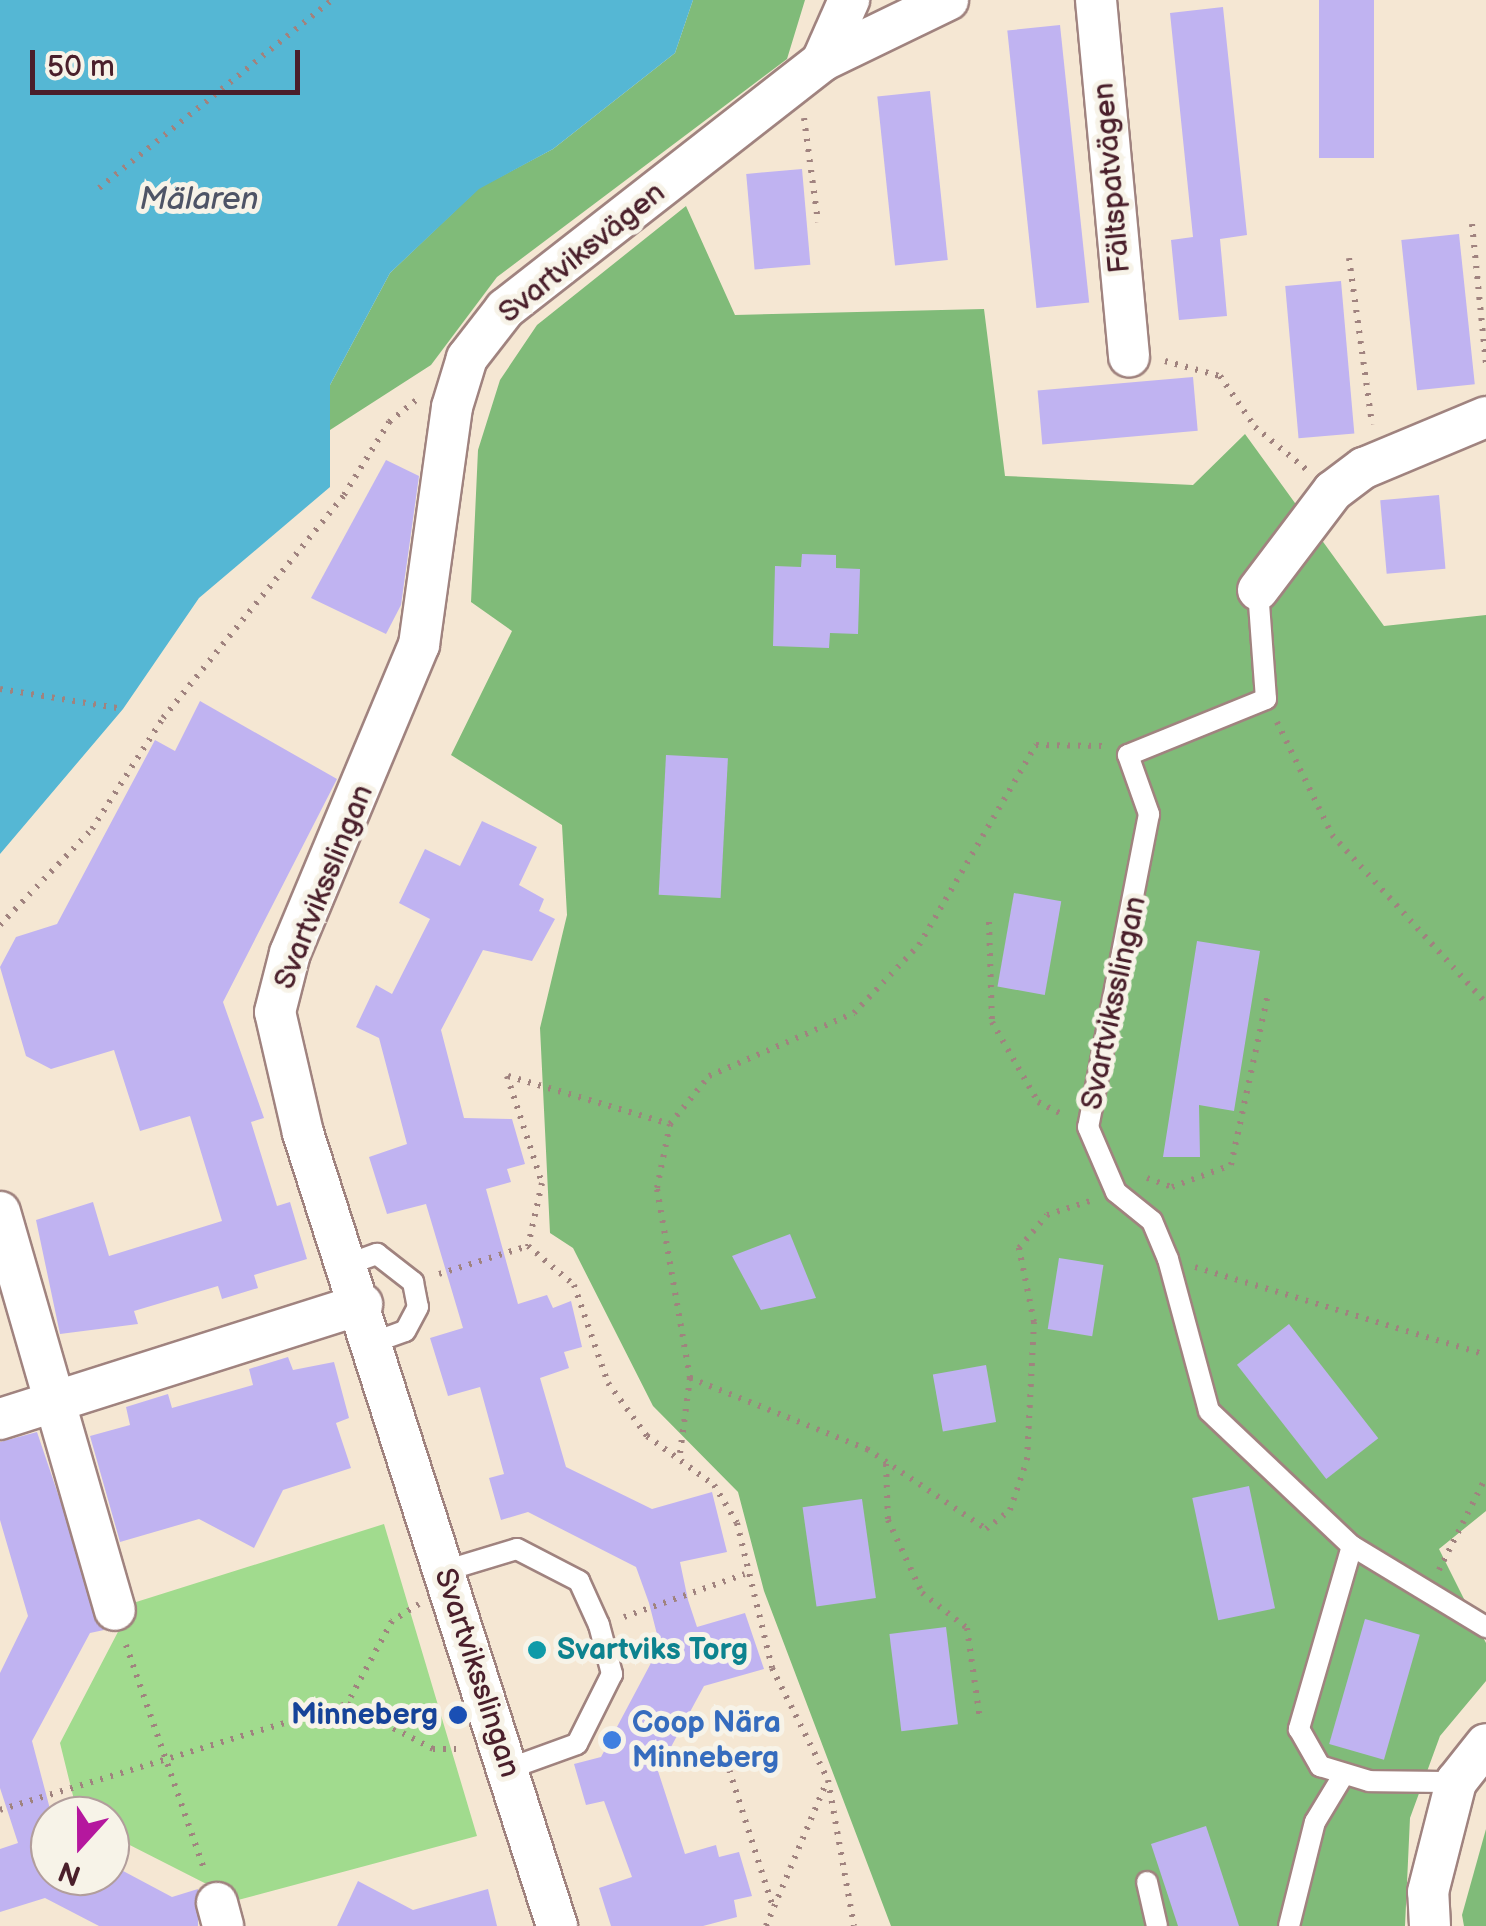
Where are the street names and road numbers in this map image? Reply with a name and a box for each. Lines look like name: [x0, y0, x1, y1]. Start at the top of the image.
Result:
street label: Fältspatvägen: [1086, 81, 1138, 275]
street label: Svartviksvägen: [492, 175, 672, 331]
street label: Svartviksslingan: [267, 780, 381, 994]
street label: Svartviksslingan: [1074, 893, 1154, 1113]
street label: Svartviksslingan: [426, 1564, 528, 1782]

